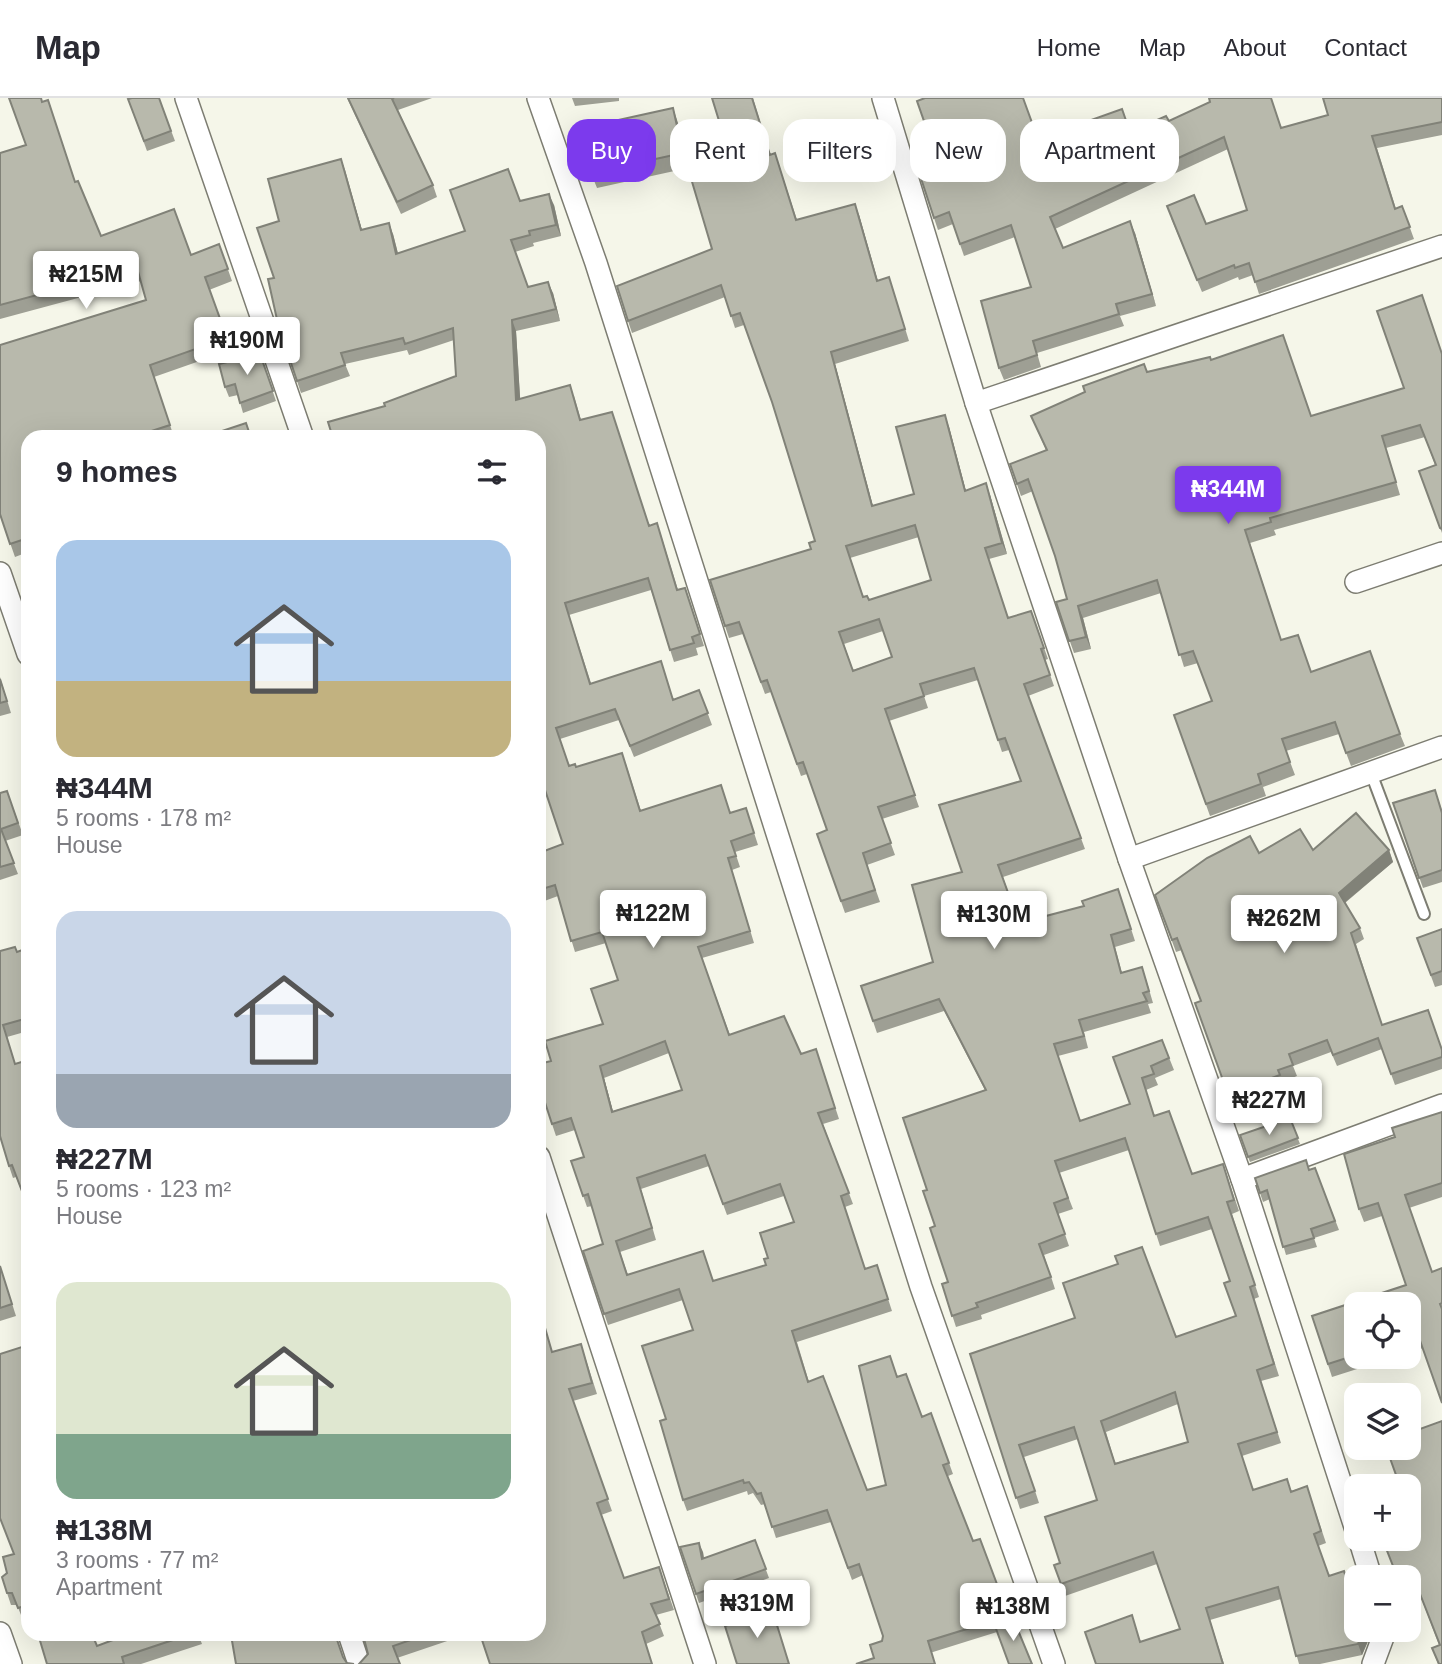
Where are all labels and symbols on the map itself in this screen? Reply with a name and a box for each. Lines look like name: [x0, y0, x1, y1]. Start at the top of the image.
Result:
pin: ₦215M: [37, 252, 135, 311]
pin: ₦190M: [198, 317, 296, 377]
pin: ₦344M: [1179, 466, 1277, 526]
pin: ₦122M: [604, 890, 702, 950]
pin: ₦130M: [945, 892, 1043, 951]
pin: ₦262M: [1235, 896, 1333, 955]
pin: ₦227M: [1220, 1077, 1318, 1137]
pin: ₦319M: [708, 1580, 806, 1640]
pin: ₦138M: [964, 1584, 1062, 1643]

